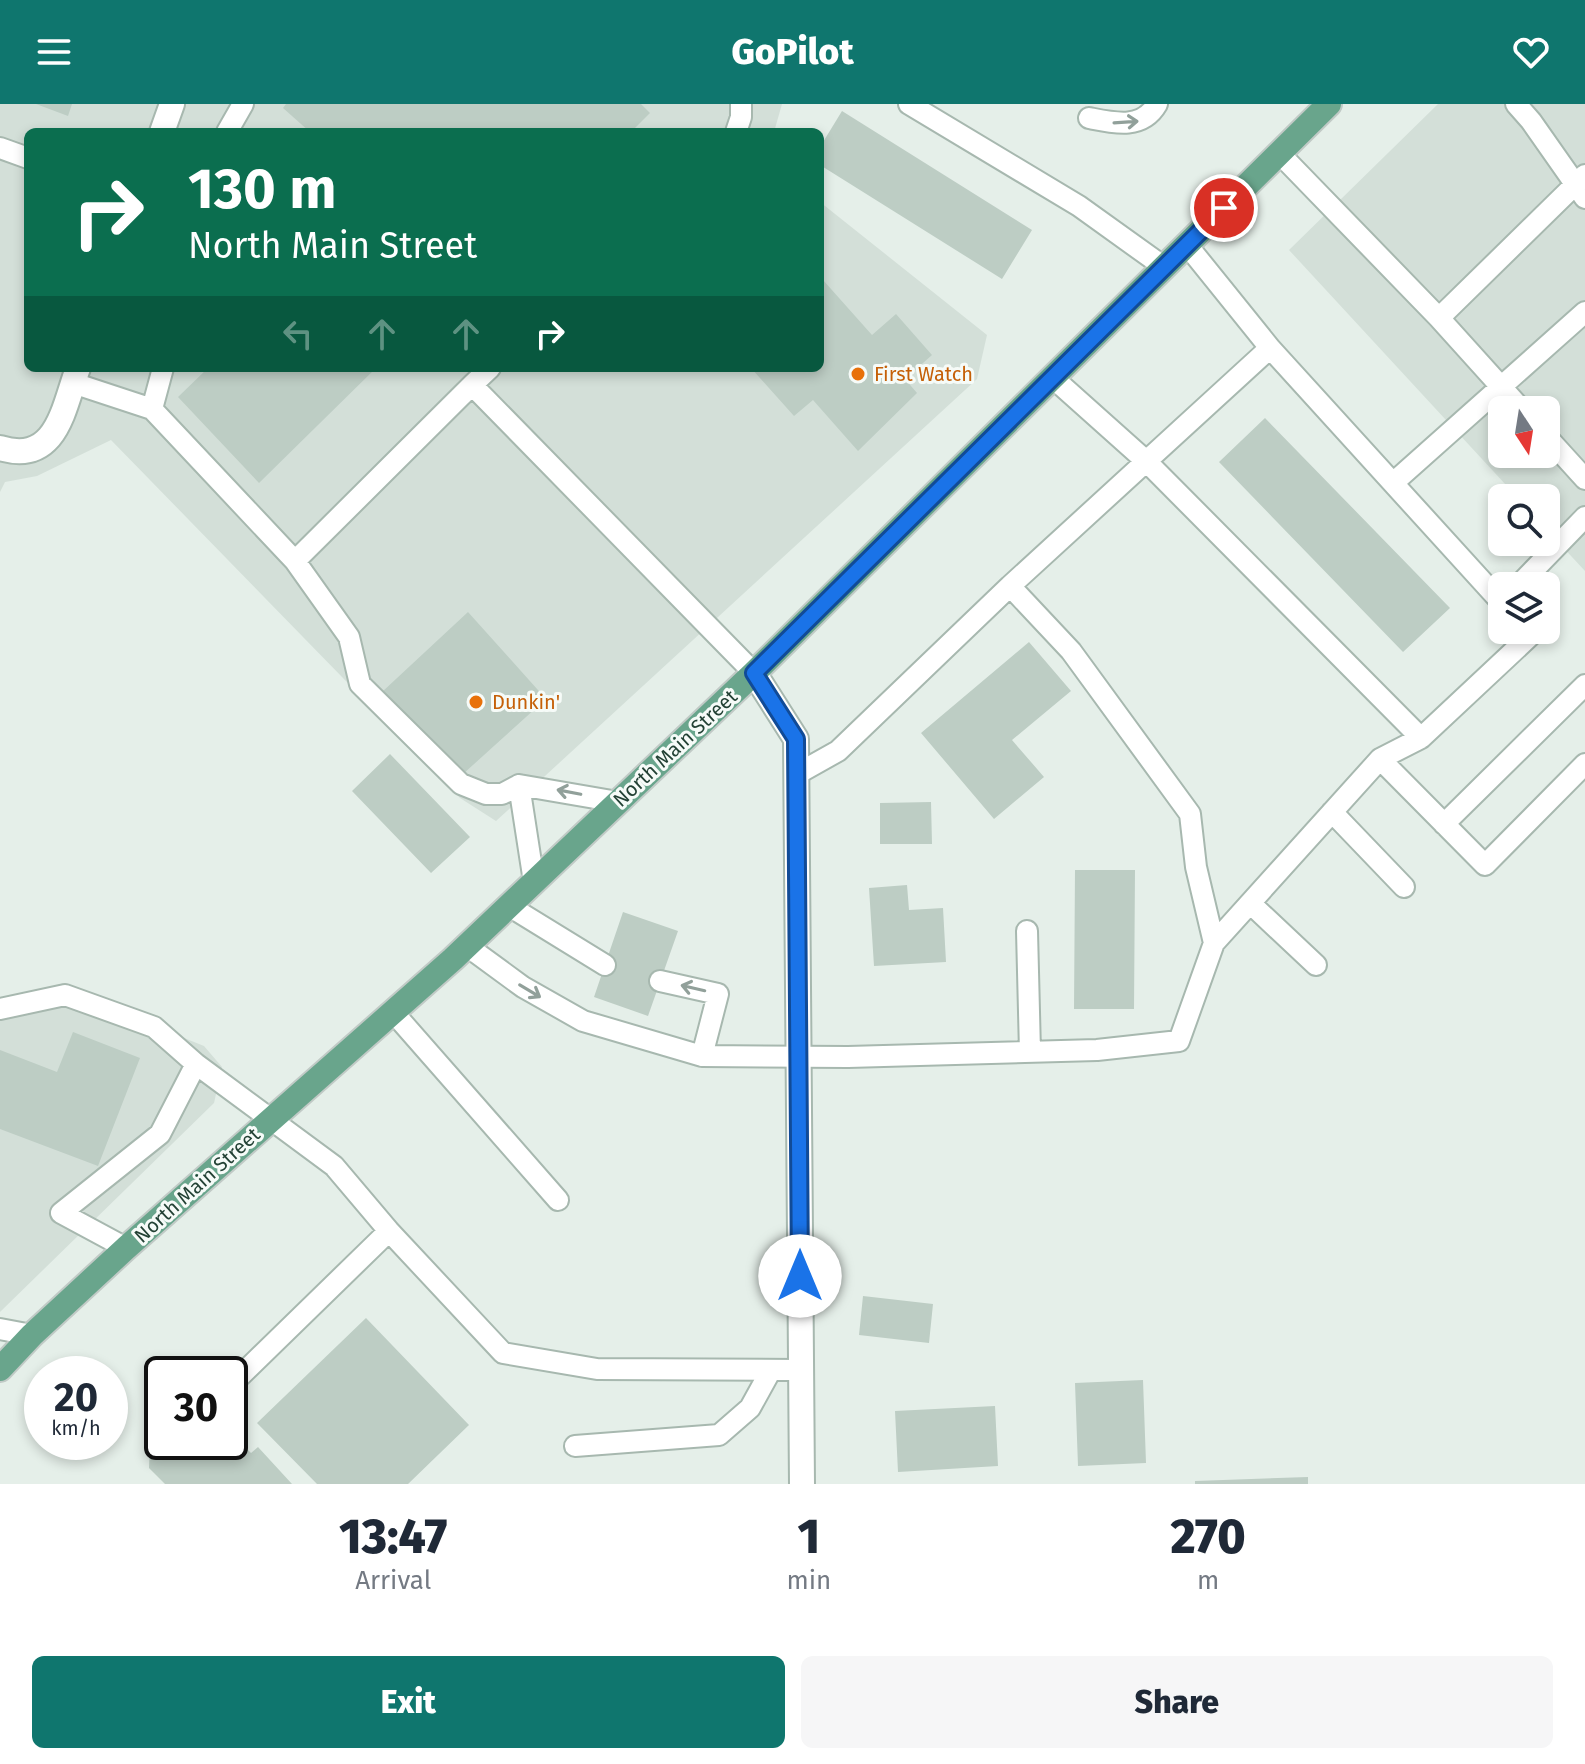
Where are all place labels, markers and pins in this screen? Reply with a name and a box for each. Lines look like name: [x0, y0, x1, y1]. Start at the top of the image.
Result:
pin: [1190, 174, 1258, 242]
place label: First Watch: [874, 362, 973, 386]
marker: First Watch: [849, 365, 867, 383]
place label: Dunkin': [492, 690, 560, 714]
marker: Dunkin': [467, 693, 485, 711]

